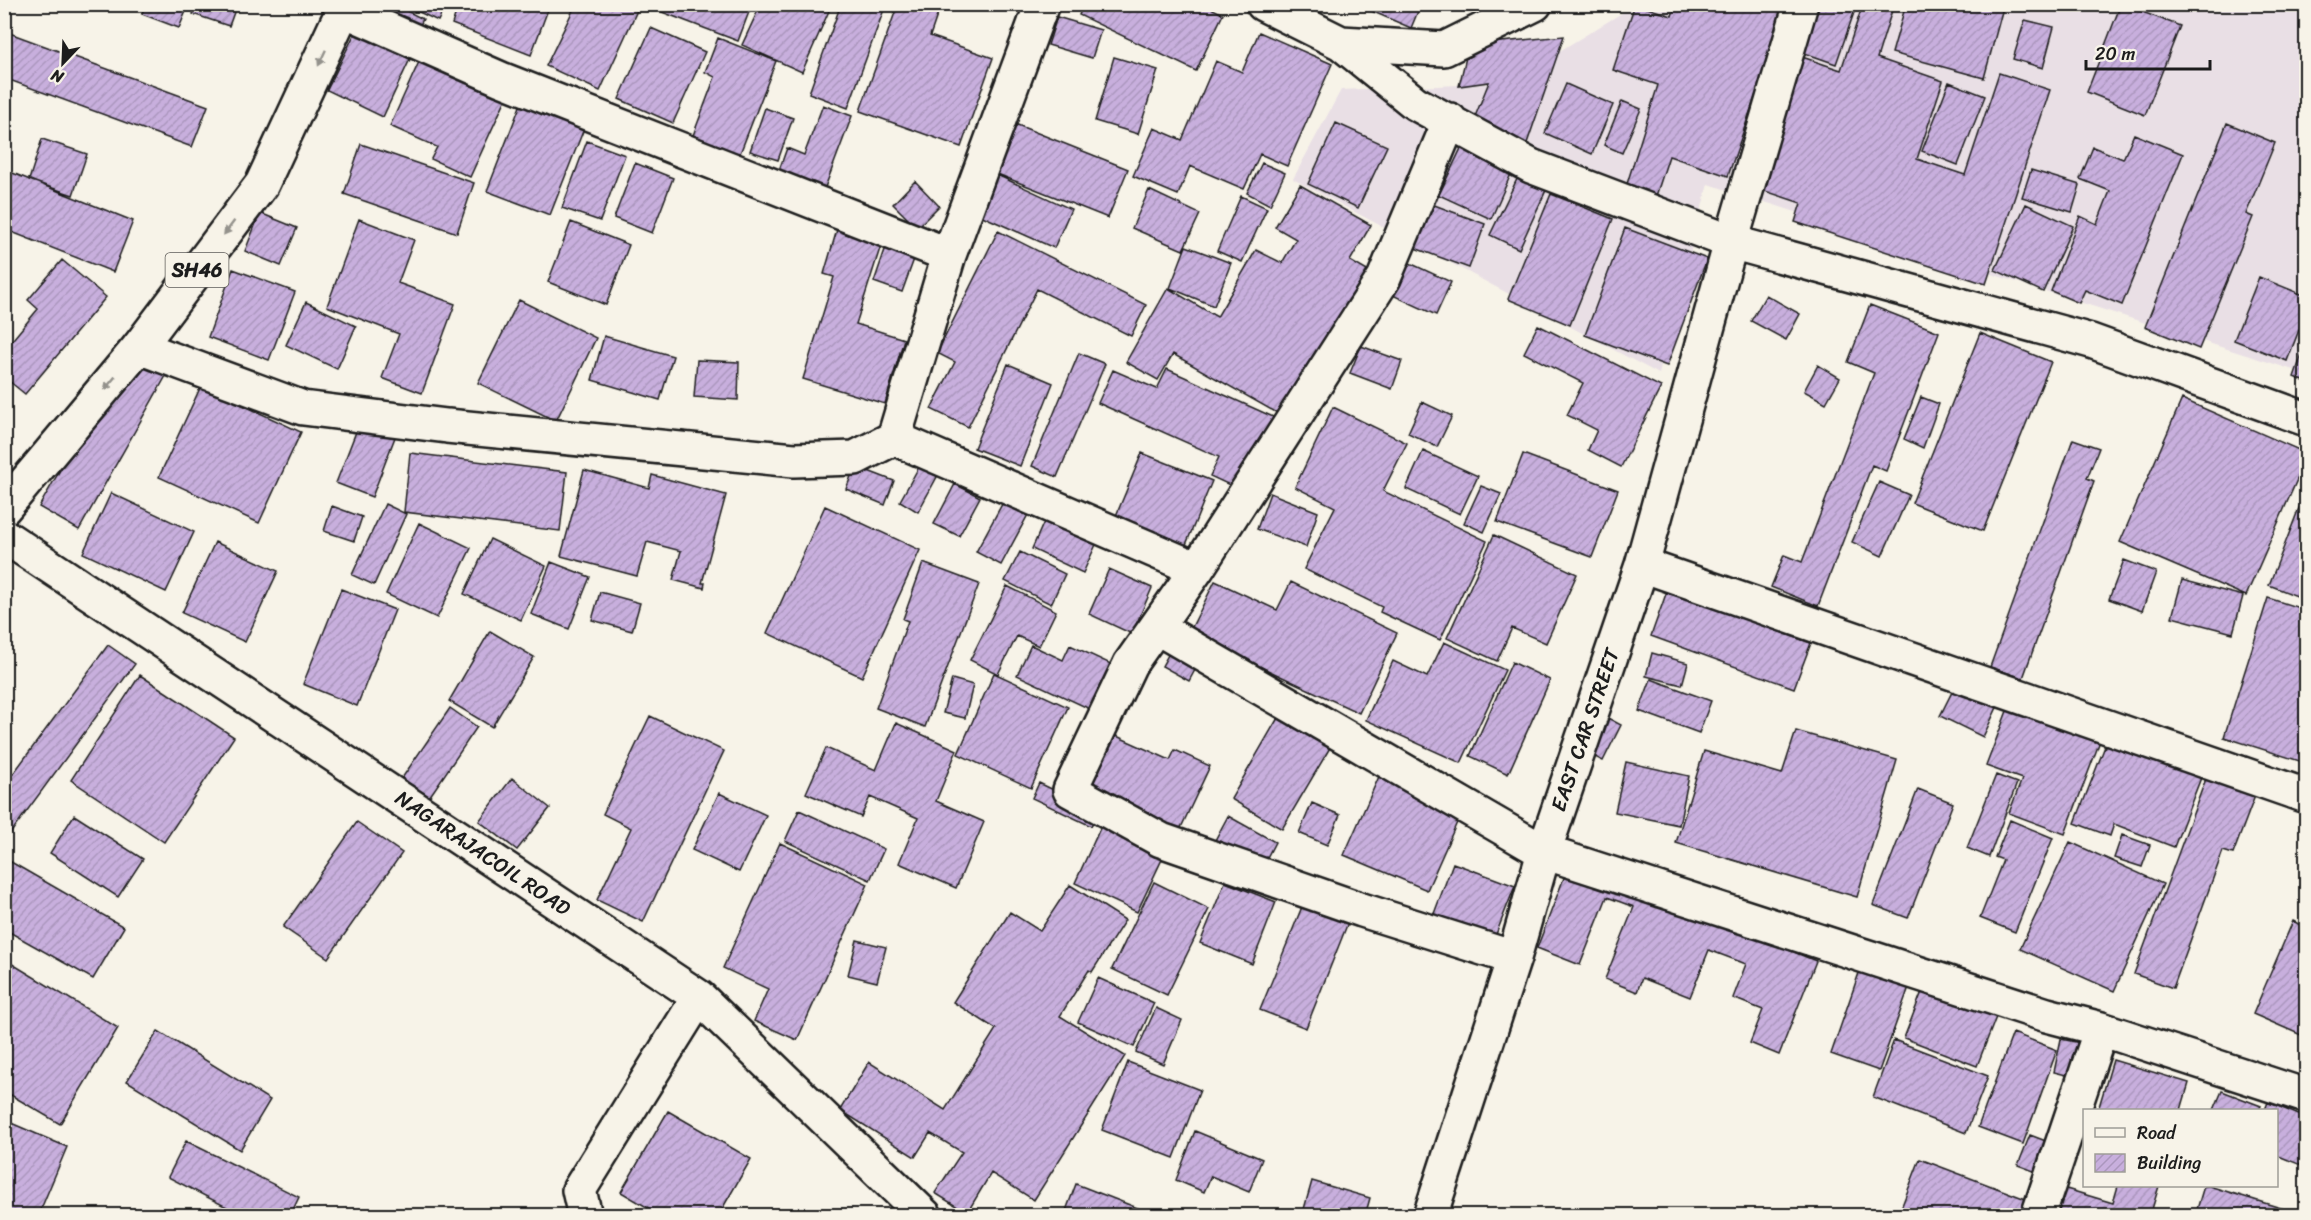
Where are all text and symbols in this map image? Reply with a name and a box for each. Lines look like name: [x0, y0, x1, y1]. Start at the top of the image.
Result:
north arrow: [33, 33, 93, 93]
scale bar: [2086, 33, 2210, 71]
text: 20 m: [2095, 38, 2135, 70]
one-way arrow: [317, 49, 326, 66]
text: N: [46, 60, 69, 92]
one-way arrow: [223, 220, 235, 236]
road number: SH46: [166, 253, 228, 287]
one-way arrow: [104, 375, 116, 390]
street label: EAST CAR STREET: [1539, 642, 1631, 817]
street label: NAGARAJACOIL ROAD: [387, 780, 579, 927]
legend: [2083, 1109, 2278, 1187]
text: Road: [2137, 1117, 2177, 1149]
text: Building: [2137, 1147, 2201, 1179]

